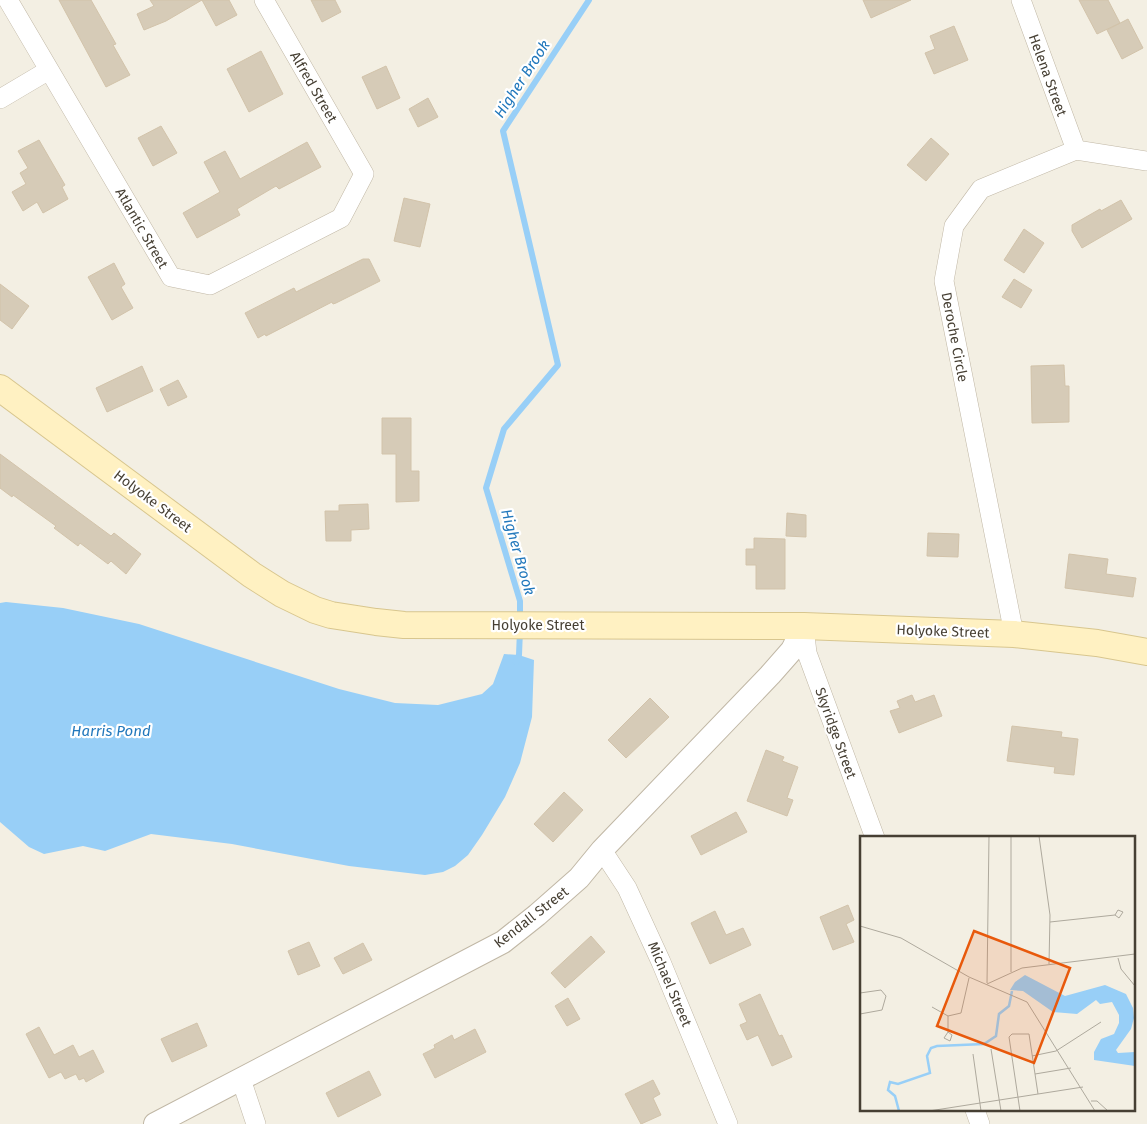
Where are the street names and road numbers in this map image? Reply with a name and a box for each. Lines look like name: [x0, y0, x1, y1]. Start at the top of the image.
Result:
street label: Helena Street: [1025, 32, 1071, 120]
street label: Alfred Street: [286, 49, 341, 127]
street label: Atlantic Street: [112, 185, 172, 272]
street label: Deroche Circle: [937, 291, 972, 383]
street label: Holyoke Street: [110, 467, 196, 537]
street label: Holyoke Street: [491, 617, 585, 634]
street label: Holyoke Street: [896, 621, 991, 642]
street label: Skyridge Street: [811, 685, 860, 782]
street label: Kendall Street: [491, 883, 573, 952]
street label: Michael Street: [644, 939, 695, 1030]

